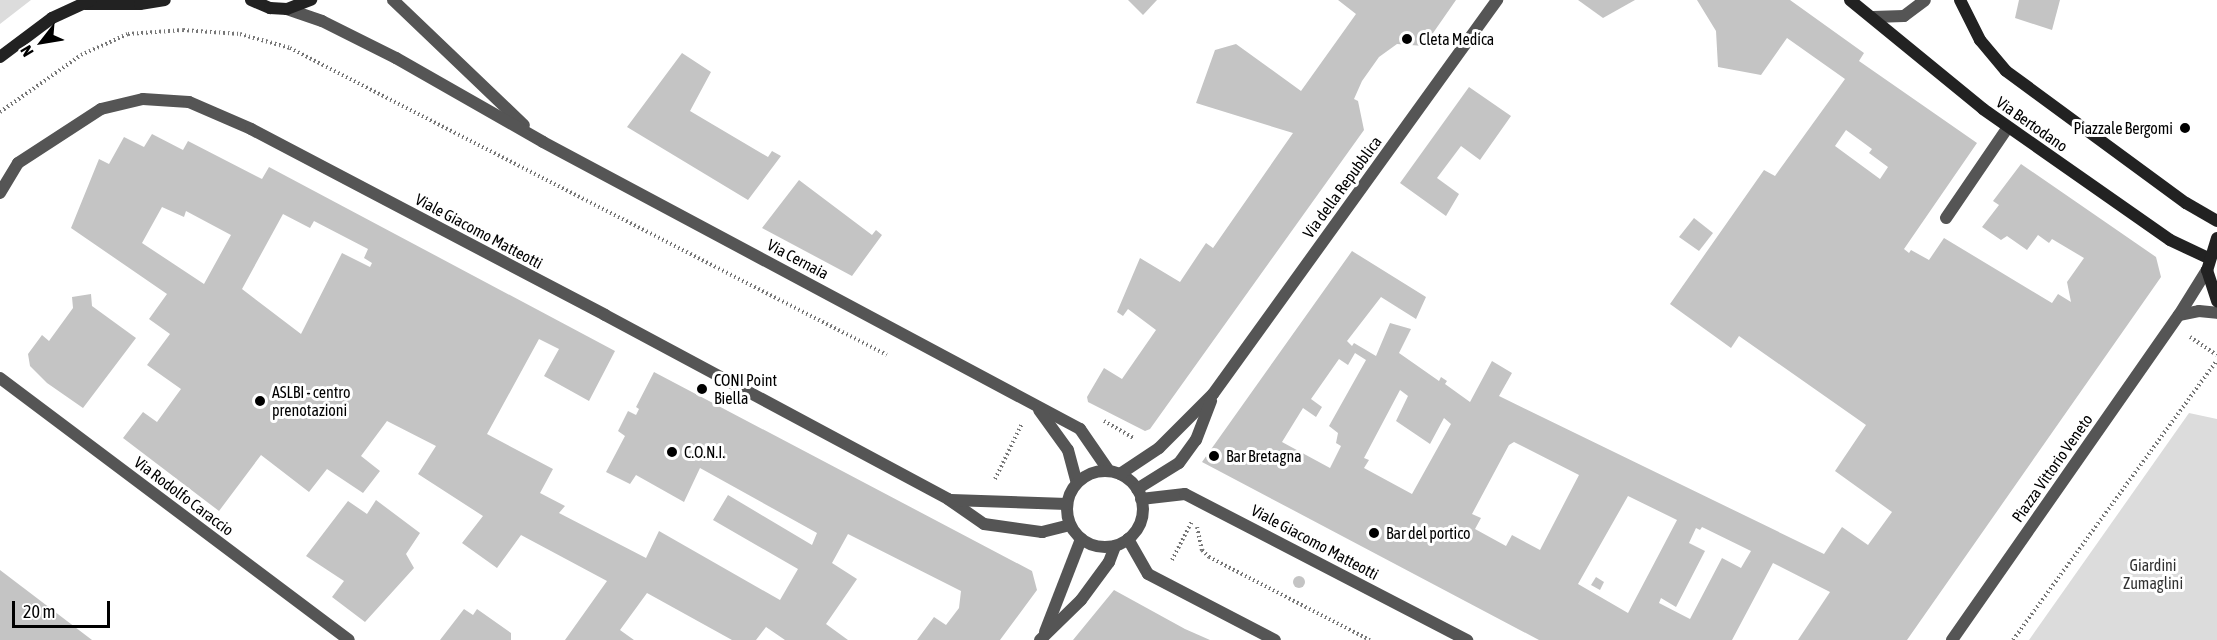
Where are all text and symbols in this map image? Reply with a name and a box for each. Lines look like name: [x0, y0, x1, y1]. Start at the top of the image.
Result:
north arrow: [12, 12, 72, 72]
place label: Cleta Medica: [1419, 29, 1494, 49]
marker: Cleta Medica: [1400, 32, 1414, 46]
text: N: [16, 43, 37, 60]
street label: Via Bertodano: [1993, 92, 2071, 156]
place label: Piazzale Bergomi: [2073, 118, 2173, 138]
marker: Piazzale Bergomi: [2178, 121, 2192, 135]
street label: Via della Repubblica: [1299, 132, 1385, 242]
street label: Viale Giacomo Matteotti: [412, 189, 546, 273]
street label: Via Cernaia: [764, 235, 832, 283]
place label: CONI Point Biella: [714, 370, 777, 408]
place label: ASLBI - centro prenotazioni: [272, 382, 351, 420]
marker: CONI Point Biella: [695, 382, 709, 396]
marker: ASLBI - centro prenotazioni: [253, 394, 267, 408]
street label: Piazza Vittorio Veneto: [2008, 410, 2096, 526]
place label: C.O.N.I.: [684, 442, 725, 462]
marker: C.O.N.I.: [665, 445, 679, 459]
place label: Bar Bretagna: [1226, 446, 1302, 466]
marker: Bar Bretagna: [1207, 449, 1221, 463]
street label: Via Rodolfo Caraccio: [130, 452, 238, 540]
street label: Viale Giacomo Matteotti: [1248, 500, 1382, 584]
place label: Bar del portico: [1386, 523, 1471, 543]
marker: Bar del portico: [1367, 526, 1381, 540]
park label: Giardini Zumaglini: [2123, 555, 2183, 593]
scale bar: [15, 589, 112, 627]
text: 20 m: [23, 601, 55, 622]

